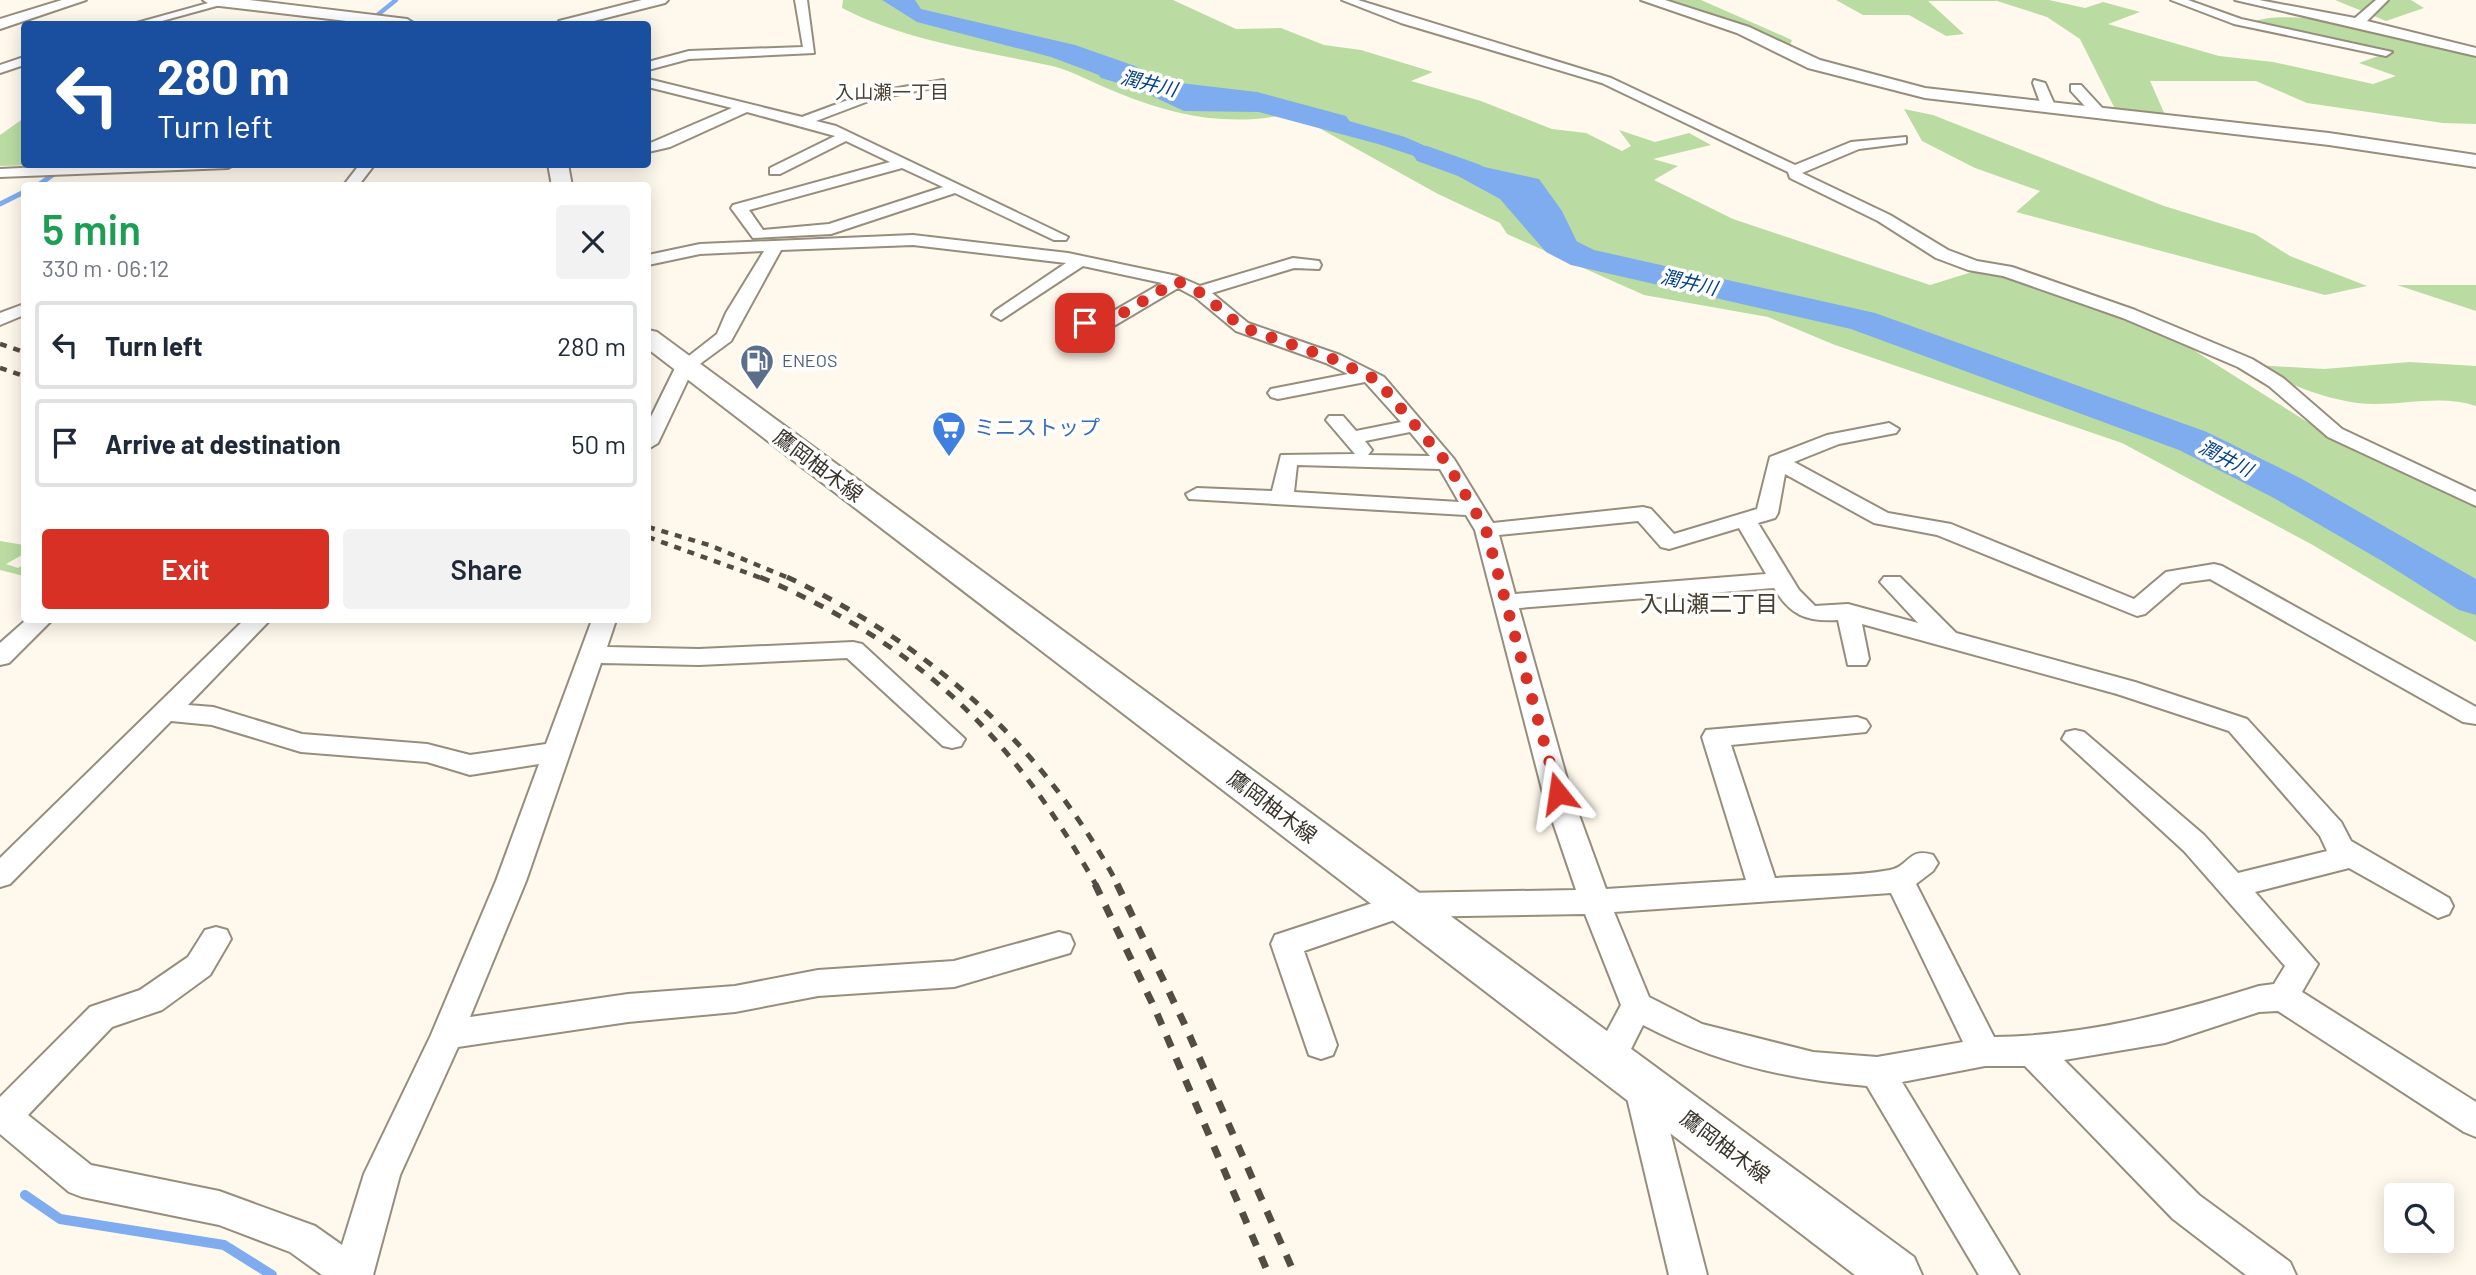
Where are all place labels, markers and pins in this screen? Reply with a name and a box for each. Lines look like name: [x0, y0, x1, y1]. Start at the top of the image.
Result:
pin: [1055, 293, 1115, 353]
fuel station icon: ENEOS: [738, 342, 776, 391]
place label: ENEOS: [782, 349, 837, 371]
supermarket icon: ミニストップ: [930, 409, 968, 458]
place label: ミニストップ: [974, 414, 1100, 439]

